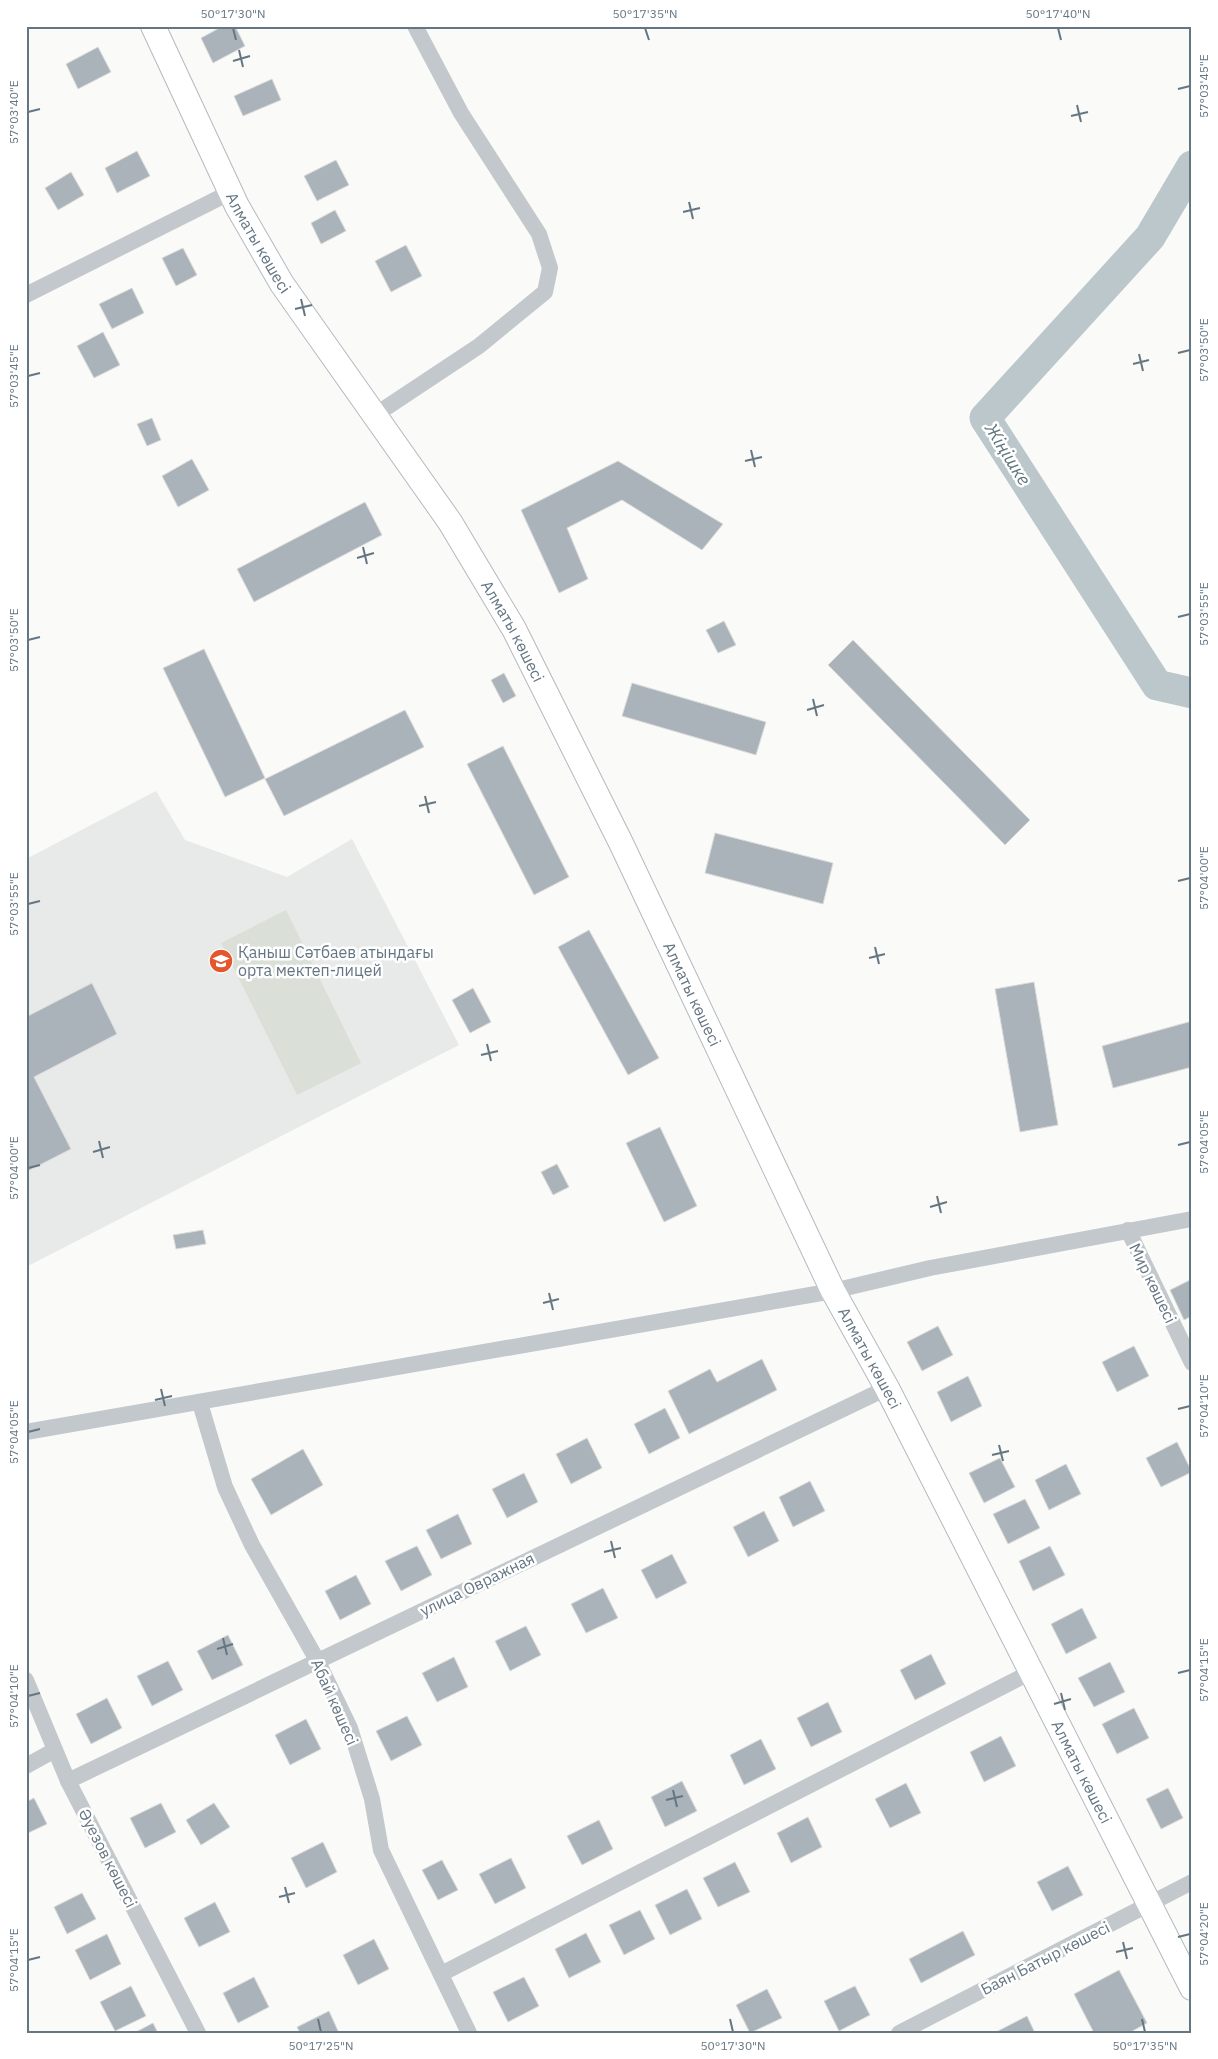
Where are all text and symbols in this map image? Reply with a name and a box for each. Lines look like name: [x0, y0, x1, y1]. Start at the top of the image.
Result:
text: 50°17'30"N: [200, 6, 266, 21]
text: 50°17'35"N: [612, 6, 678, 21]
text: 50°17'40"N: [1025, 6, 1091, 21]
text: 57°03'45"E: [1196, 54, 1211, 118]
text: 57°03'40"E: [6, 80, 21, 144]
street label: Алматы көшесі: [222, 189, 295, 297]
text: 57°03'50"E: [1196, 318, 1211, 382]
text: 57°03'45"E: [6, 344, 21, 408]
water label: Жіңішке: [979, 418, 1036, 489]
street label: Алматы көшесі: [477, 576, 549, 685]
text: 57°03'55"E: [1196, 582, 1211, 646]
text: 57°03'50"E: [6, 608, 21, 672]
text: 57°04'00"E: [1196, 846, 1211, 910]
text: 57°03'55"E: [6, 872, 21, 936]
street label: Алматы көшесі: [659, 939, 726, 1049]
place label: Қаныш Сәтбаев атындағы орта мектеп-лицей: [238, 942, 434, 980]
school or university icon: Қаныш Сәтбаев атындағы орта мектеп-лицей: [208, 948, 234, 974]
text: 57°04'05"E: [1196, 1110, 1211, 1174]
text: 57°04'00"E: [6, 1136, 21, 1200]
street label: Мир көшесі: [1125, 1240, 1181, 1326]
street label: Алматы көшесі: [834, 1304, 906, 1412]
text: 57°04'10"E: [1196, 1374, 1211, 1438]
text: 57°04'05"E: [6, 1400, 21, 1464]
street label: улица Овражная: [416, 1548, 538, 1620]
text: 57°04'15"E: [1196, 1638, 1211, 1702]
street label: Абай көшесі: [307, 1656, 363, 1748]
text: 57°04'10"E: [6, 1664, 21, 1728]
street label: Алматы көшесі: [1048, 1717, 1117, 1827]
street label: Әуезов көшесі: [74, 1805, 142, 1911]
text: 57°04'20"E: [1196, 1902, 1211, 1966]
street label: Баян Батыр көшесі: [977, 1917, 1113, 1999]
text: 57°04'15"E: [6, 1928, 21, 1992]
text: 50°17'25"N: [288, 2038, 354, 2053]
text: 50°17'30"N: [700, 2038, 766, 2053]
text: 50°17'35"N: [1112, 2038, 1178, 2053]

